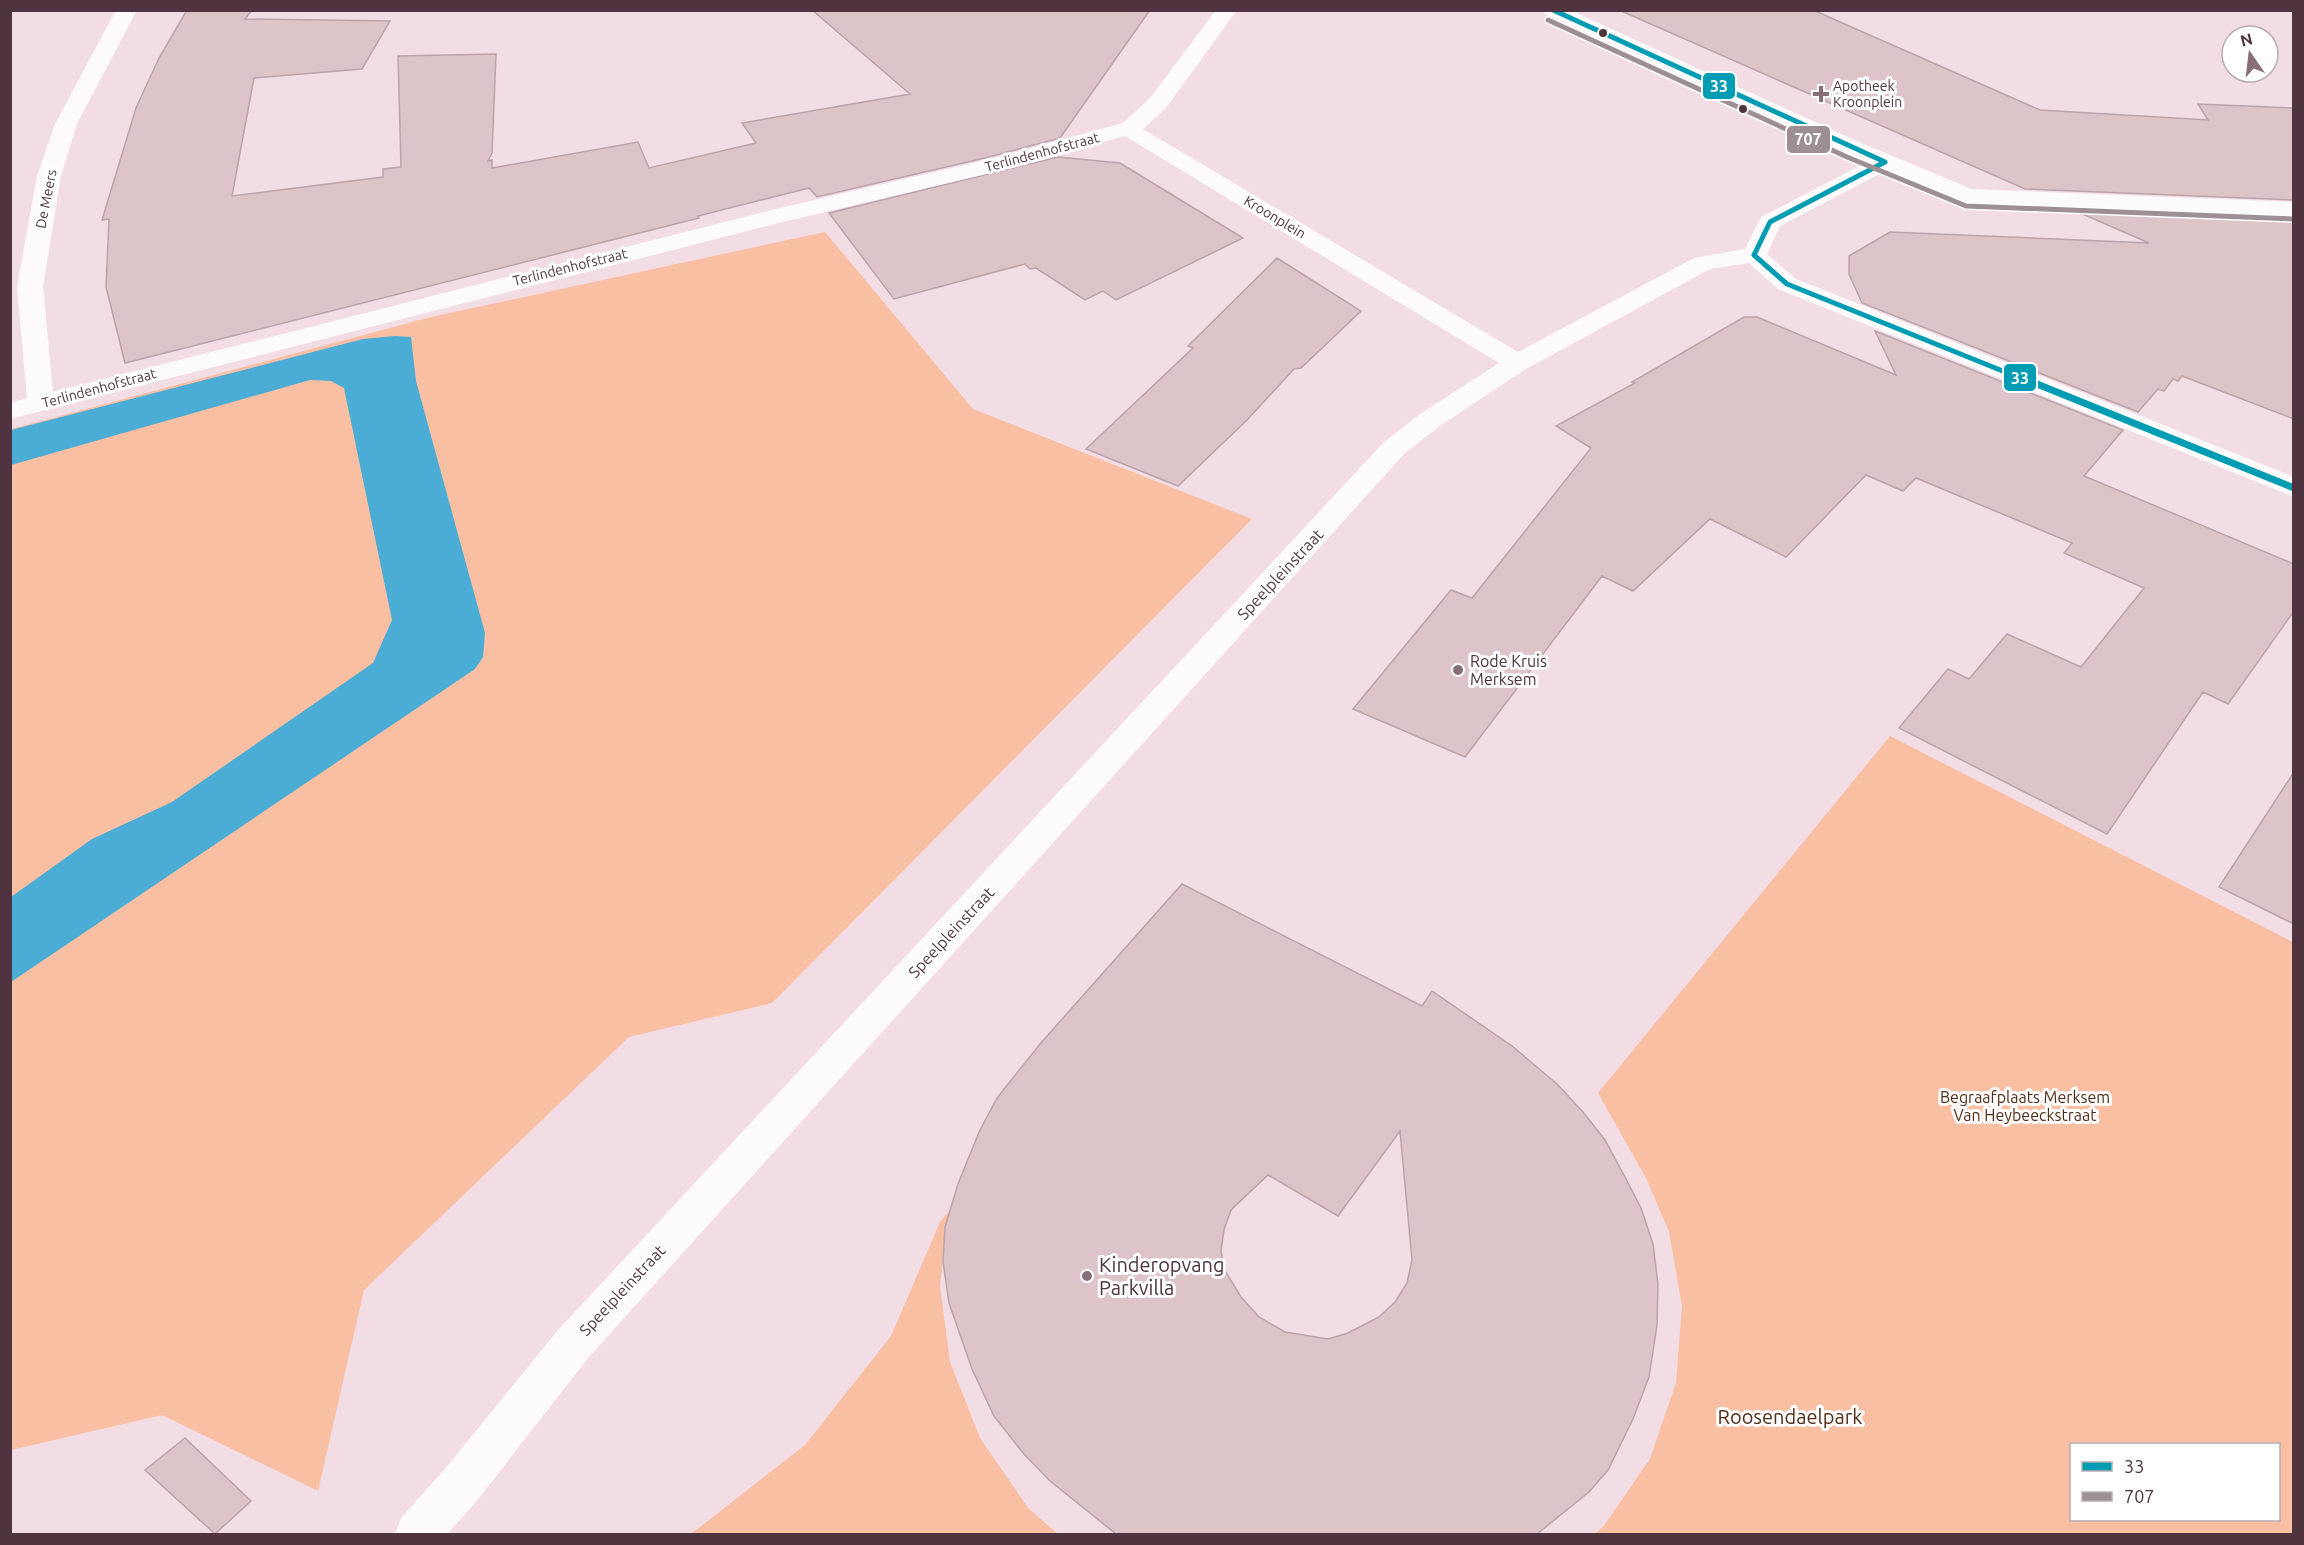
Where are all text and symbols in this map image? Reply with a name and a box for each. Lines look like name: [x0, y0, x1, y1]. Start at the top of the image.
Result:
north arrow: [2220, 24, 2280, 84]
unlabelled marker: [1597, 27, 1609, 39]
text: N: [2238, 29, 2254, 50]
line badge: 33: [1702, 72, 1736, 100]
text: 33: [1710, 77, 1728, 95]
place label: Apotheek Kroonplein: [1833, 78, 1902, 110]
marker: Apotheek Kroonplein: [1814, 87, 1828, 101]
unlabelled marker: [1737, 103, 1749, 115]
line badge: 707: [1786, 125, 1831, 154]
street label: Terlindenhofstraat: [983, 129, 1101, 175]
text: 707: [1794, 130, 1822, 148]
street label: De Meers: [32, 168, 60, 230]
street label: Kroonplein: [1241, 192, 1309, 242]
street label: Terlindenhofstraat: [511, 245, 629, 289]
line badge: 33: [2003, 363, 2037, 392]
street label: Terlindenhofstraat: [40, 365, 158, 411]
text: 33: [2011, 369, 2029, 387]
street label: Speelpleinstraat: [1234, 525, 1327, 623]
place label: Rode Kruis Merksem: [1470, 652, 1547, 688]
marker: Rode Kruis Merksem: [1451, 663, 1465, 677]
street label: Speelpleinstraat: [905, 883, 998, 981]
park label: Begraafplaats Merksem Van Heybeeckstraat: [1940, 1088, 2110, 1124]
street label: Speelpleinstraat: [576, 1241, 669, 1339]
place label: Kinderopvang Parkvilla: [1099, 1253, 1224, 1299]
marker: Kinderopvang Parkvilla: [1080, 1269, 1094, 1283]
park label: Roosendaelpark: [1718, 1405, 1862, 1428]
legend: [2070, 1443, 2280, 1521]
text: 33: [2124, 1456, 2144, 1476]
text: 707: [2124, 1486, 2154, 1506]

